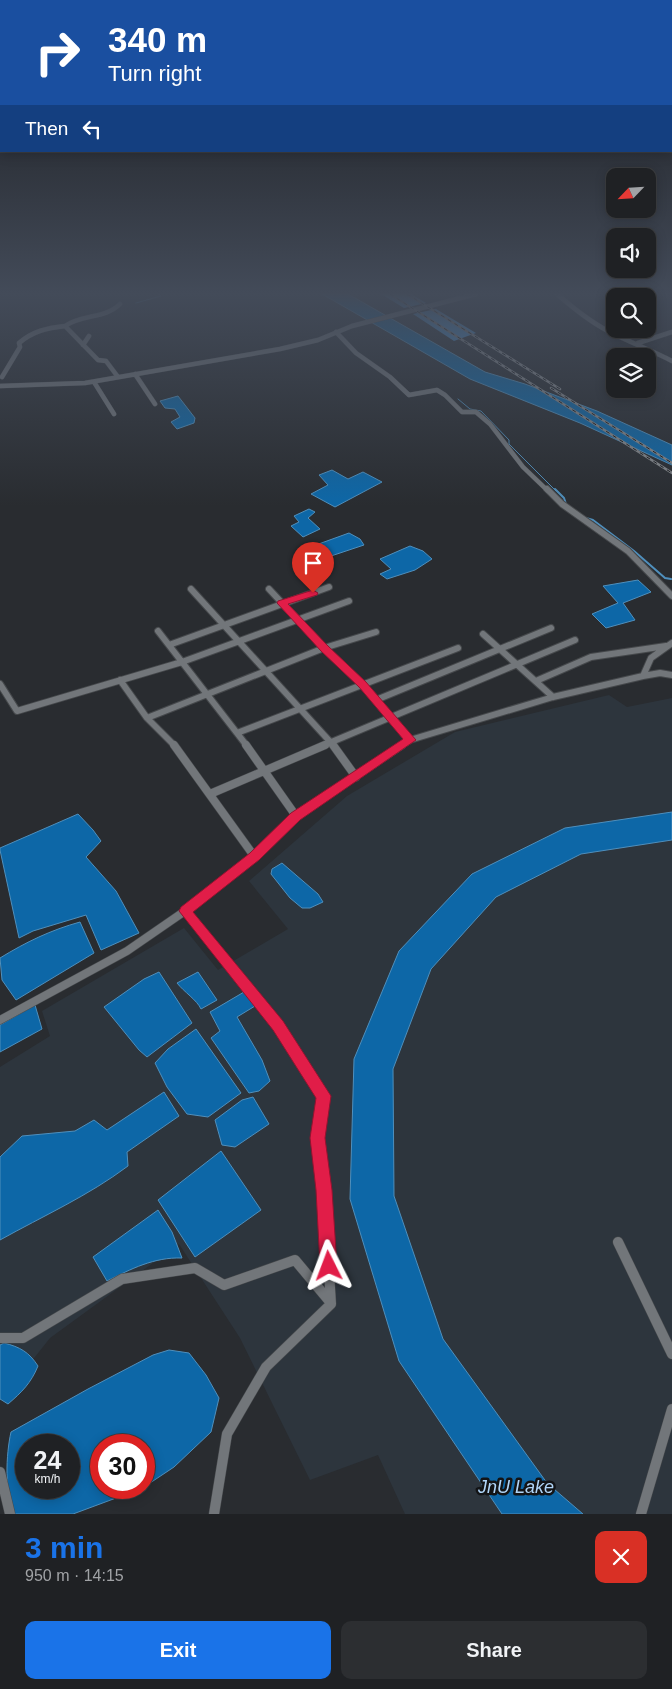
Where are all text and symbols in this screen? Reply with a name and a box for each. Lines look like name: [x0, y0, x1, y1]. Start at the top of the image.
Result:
icon: right: [25, 20, 90, 85]
text: 340 m: [108, 20, 207, 59]
text: Turn right: [108, 61, 201, 86]
icon: left: [78, 115, 106, 143]
text: Then: [25, 118, 68, 139]
north arrow: [606, 168, 656, 218]
map controls: [606, 168, 656, 398]
button: sound: [606, 228, 656, 278]
button: search: [606, 288, 656, 338]
button: layers: [606, 348, 656, 398]
pin: [292, 542, 334, 593]
icon: arrive: [299, 549, 327, 577]
position arrow: [302, 1239, 354, 1291]
speed limit sign: 30: [90, 1434, 155, 1499]
text: 24: [34, 1446, 61, 1474]
text: km/h: [34, 1472, 61, 1486]
water label: JnU Lake: [477, 1477, 554, 1497]
text: 3 min: [25, 1531, 103, 1564]
button: close: [595, 1531, 647, 1583]
text: 950 m · 14:15: [25, 1567, 124, 1584]
button: Exit: [25, 1621, 331, 1679]
button: Share: [341, 1621, 647, 1679]

